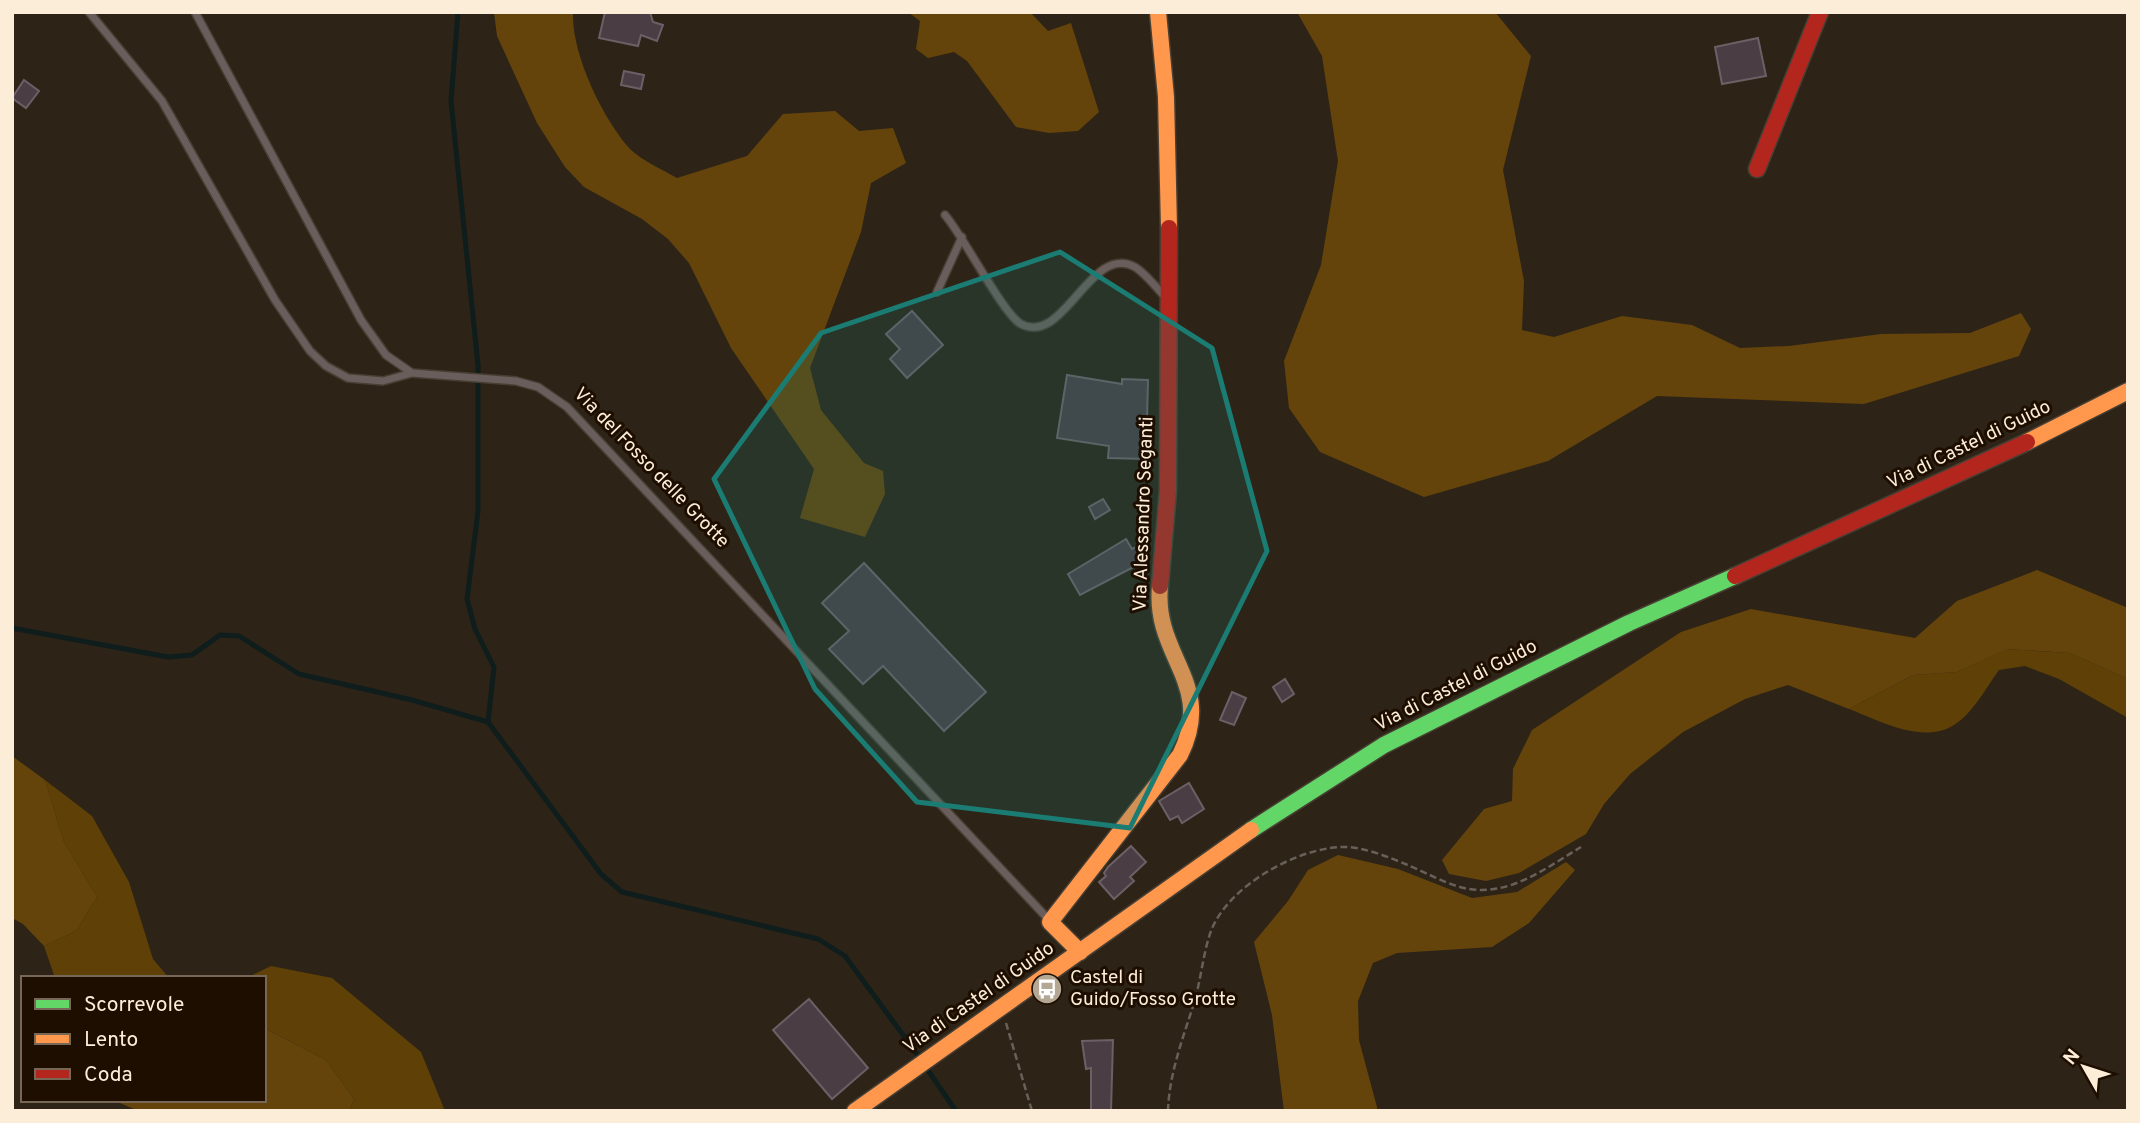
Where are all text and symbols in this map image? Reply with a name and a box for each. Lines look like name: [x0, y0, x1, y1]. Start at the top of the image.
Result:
street label: Via del Fosso delle Grotte: [568, 383, 734, 553]
street label: Via di Castel di Guido: [1883, 395, 2055, 495]
street label: Via Alessandro Seganti: [1129, 416, 1159, 612]
street label: Via di Castel di Guido: [1371, 635, 1541, 737]
street label: Via di Castel di Guido: [899, 937, 1059, 1059]
place label: Castel di Guido/Fosso Grotte: [1070, 966, 1236, 1012]
bus stop icon: Castel di Guido/Fosso Grotte: [1030, 972, 1064, 1006]
legend: [21, 976, 266, 1102]
text: Scorrevole: [84, 992, 184, 1019]
text: Lento: [84, 1027, 138, 1054]
north arrow: [2049, 1032, 2119, 1102]
text: N: [2059, 1045, 2086, 1070]
text: Coda: [84, 1062, 133, 1089]

